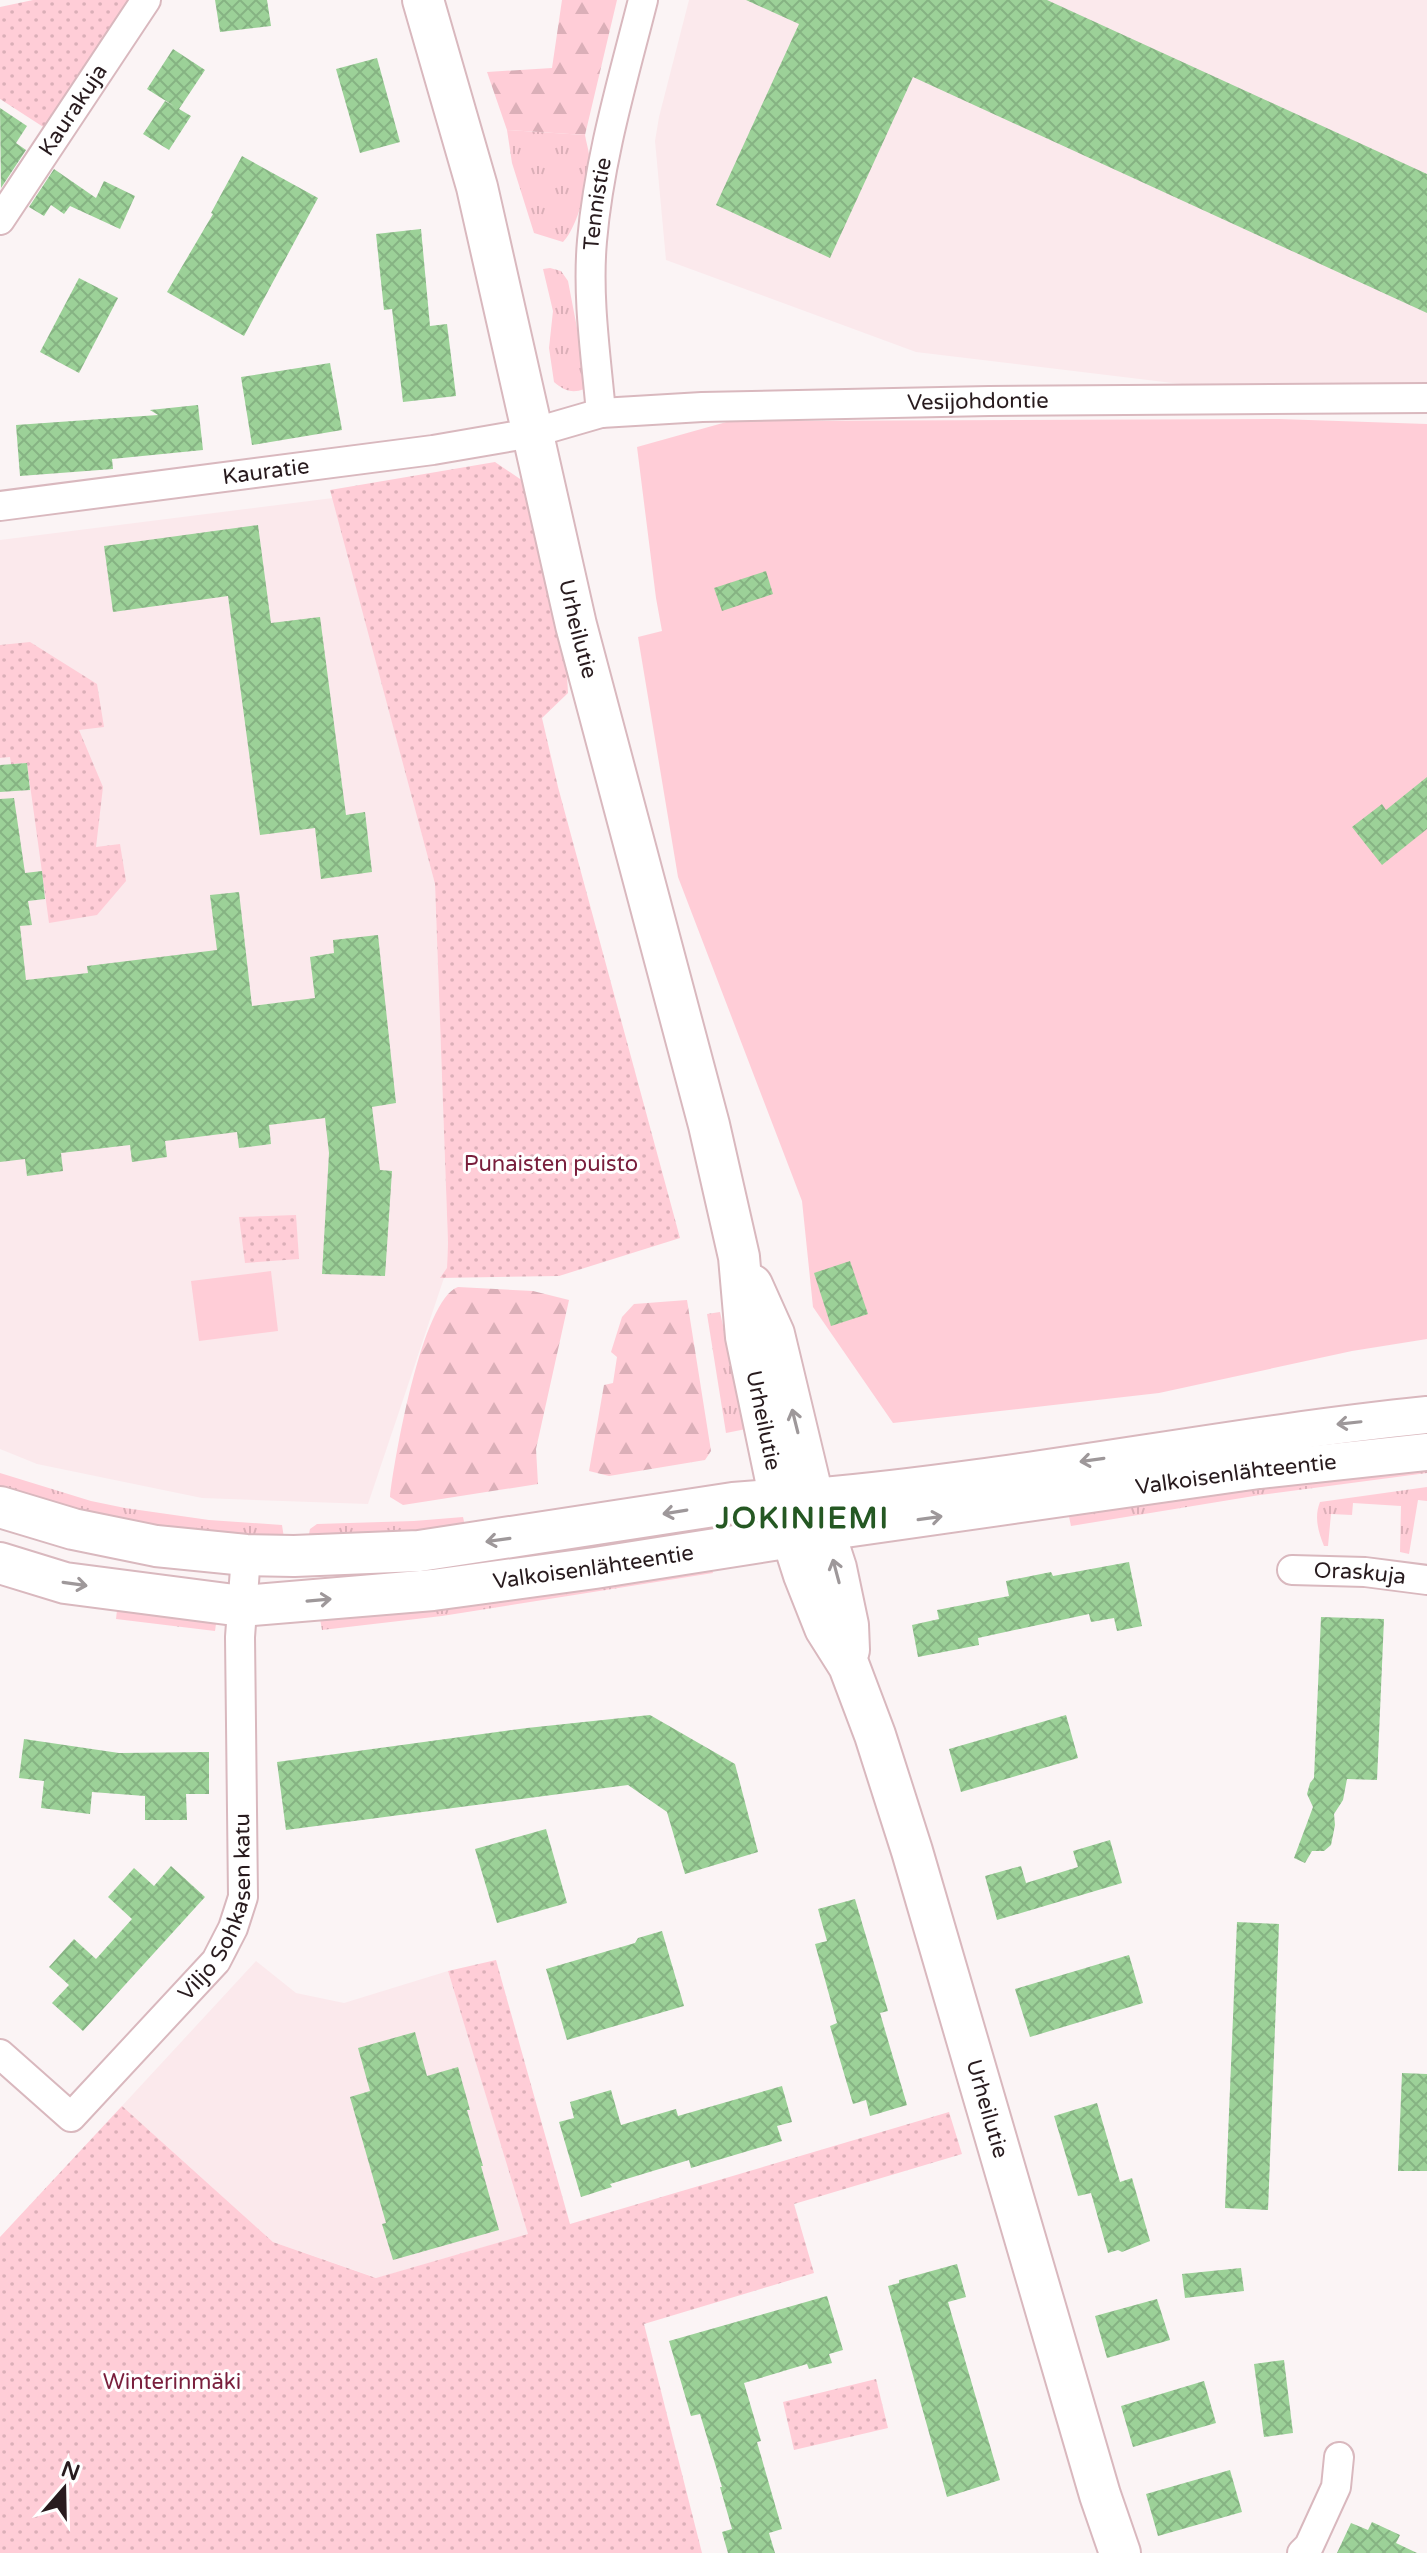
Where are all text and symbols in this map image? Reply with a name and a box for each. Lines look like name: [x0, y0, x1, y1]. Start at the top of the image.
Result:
street label: Kaurakuja: [33, 59, 113, 161]
street label: Tennistie: [578, 155, 617, 251]
street label: Vesijohdontie: [907, 388, 1049, 416]
street label: Kauratie: [221, 453, 311, 490]
street label: Urheilutie: [553, 577, 603, 681]
park label: Punaisten puisto: [464, 1151, 638, 1177]
street label: Urheilutie: [740, 1368, 786, 1473]
one-way arrow: [787, 1408, 802, 1434]
one-way arrow: [1336, 1416, 1363, 1431]
street label: Valkoisenlähteentie: [1134, 1449, 1338, 1500]
one-way arrow: [1080, 1453, 1105, 1468]
district label: JOKINIEMI: [715, 1500, 890, 1537]
one-way arrow: [662, 1506, 688, 1521]
one-way arrow: [916, 1510, 942, 1525]
one-way arrow: [486, 1533, 512, 1548]
street label: Valkoisenlähteentie: [491, 1540, 695, 1595]
street label: Oraskuja: [1313, 1558, 1408, 1590]
one-way arrow: [827, 1559, 842, 1585]
one-way arrow: [62, 1577, 87, 1592]
one-way arrow: [305, 1592, 332, 1607]
street label: Viljo Sohkasen katu: [173, 1813, 256, 2006]
street label: Urheilutie: [961, 2057, 1014, 2161]
park label: Winterinmäki: [103, 2369, 241, 2395]
north arrow: [24, 2449, 104, 2529]
text: N: [58, 2456, 83, 2486]

